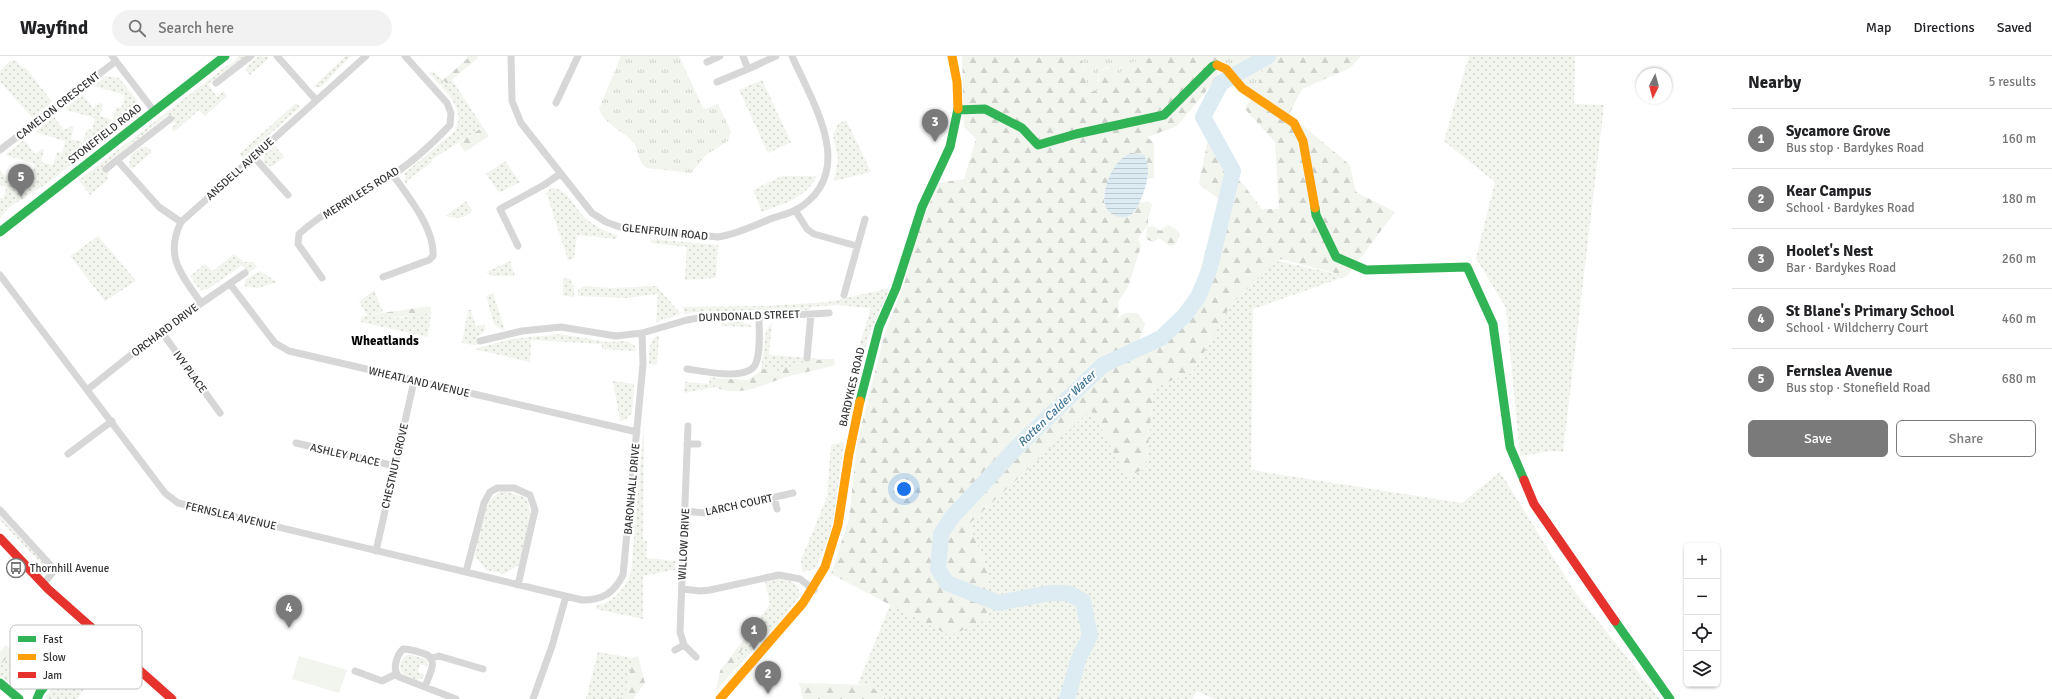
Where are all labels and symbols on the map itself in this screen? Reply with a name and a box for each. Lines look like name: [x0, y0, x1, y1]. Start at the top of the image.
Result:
north arrow: [1636, 68, 1672, 104]
street label: CAMELON CRESCENT: [14, 69, 103, 143]
street label: STONEFIELD ROAD: [66, 101, 144, 167]
pin: 3: [922, 109, 948, 142]
street label: ANSDELL AVENUE: [203, 135, 277, 203]
pin: 5: [8, 164, 34, 197]
street label: MERRYLEES ROAD: [320, 164, 402, 222]
street label: GLENFRUIN ROAD: [621, 221, 709, 243]
street label: ORCHARD DRIVE: [129, 301, 201, 359]
street label: DUNDONALD STREET: [698, 308, 800, 324]
district label: Wheatlands: [351, 333, 419, 349]
street label: BARDYKES ROAD: [837, 346, 867, 428]
street label: IVY PLACE: [170, 348, 210, 396]
street label: WHEATLAND AVENUE: [367, 364, 471, 400]
water label: Rotten Calder Water: [1015, 367, 1100, 450]
street label: CHESTNUT GROVE: [379, 422, 411, 510]
street label: ASHLEY PLACE: [309, 441, 381, 469]
street label: BARONHALL DRIVE: [622, 443, 642, 535]
your location: [894, 479, 914, 499]
street label: LARCH COURT: [704, 491, 774, 518]
street label: FERNSLEA AVENUE: [184, 499, 278, 533]
street label: WILLOW DRIVE: [676, 508, 692, 580]
bus stop icon: Thornhill Avenue: [5, 557, 27, 579]
place label: Thornhill Avenue: [30, 562, 109, 575]
pin: 4: [276, 595, 302, 628]
pin: 1: [741, 617, 767, 650]
legend: [10, 625, 142, 689]
text: Fast: [43, 633, 63, 646]
text: Slow: [43, 651, 66, 664]
pin: 2: [755, 661, 781, 694]
text: Jam: [43, 669, 62, 682]

